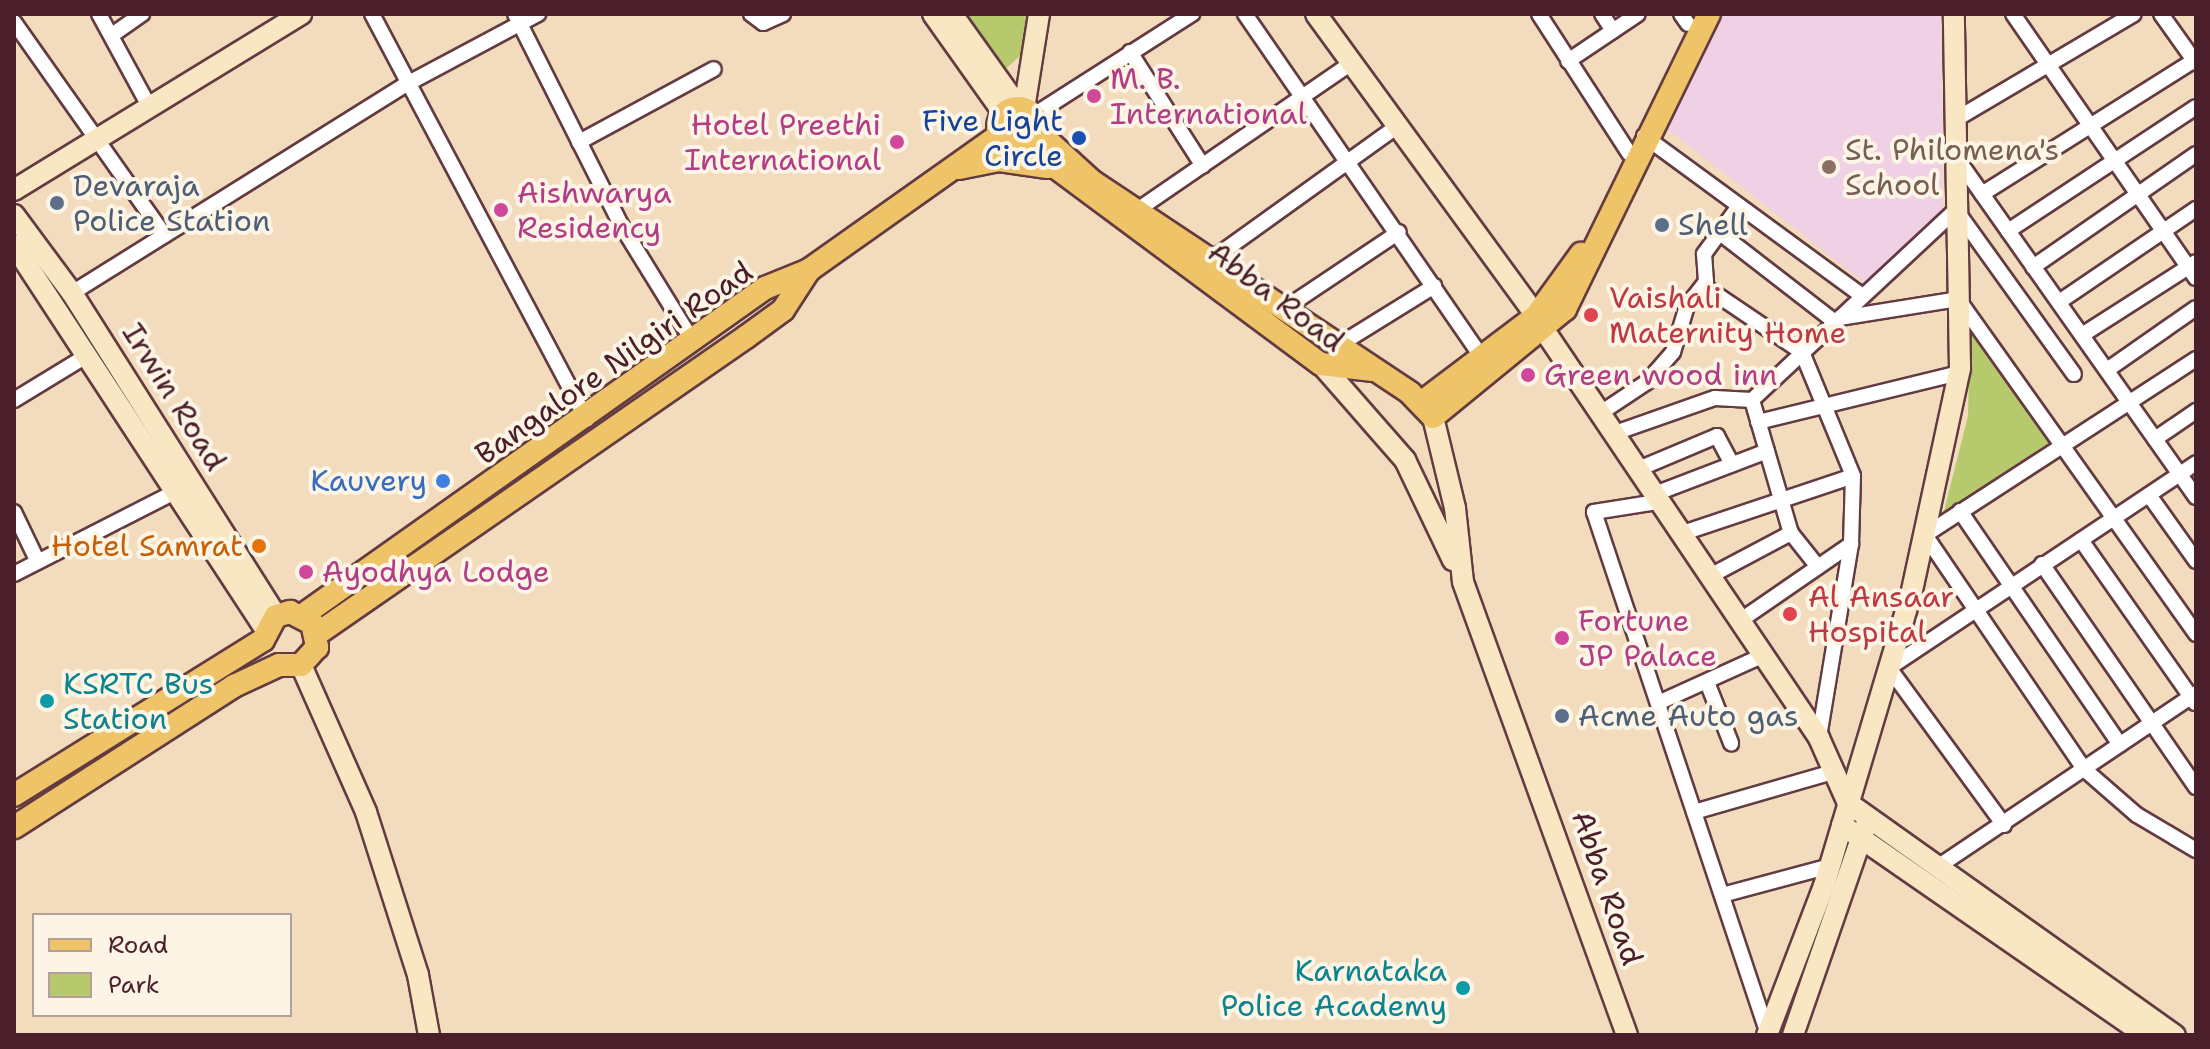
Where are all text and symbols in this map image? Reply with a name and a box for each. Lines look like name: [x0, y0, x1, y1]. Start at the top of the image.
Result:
place label: M. B. International: [1110, 61, 1307, 132]
marker: M. B. International: [1085, 87, 1103, 105]
place label: Five Light Circle: [922, 103, 1063, 174]
place label: Hotel Preethi International: [684, 107, 881, 178]
marker: Five Light Circle: [1070, 129, 1088, 147]
place label: St. Philomena's School: [1845, 132, 2059, 202]
marker: Hotel Preethi International: [888, 133, 906, 151]
marker: St. Philomena's School: [1820, 158, 1838, 176]
place label: Devaraja Police Station: [73, 168, 270, 238]
place label: Aishwarya Residency: [517, 175, 672, 246]
marker: Devaraja Police Station: [48, 194, 66, 212]
marker: Aishwarya Residency: [492, 201, 510, 219]
place label: Shell: [1678, 207, 1748, 243]
marker: Shell: [1653, 216, 1671, 234]
street label: Abba Road: [1201, 234, 1351, 360]
street label: Bangalore Nilgiri Road: [469, 254, 759, 472]
place label: Vaishali Maternity Home: [1609, 280, 1847, 350]
marker: Vaishali Maternity Home: [1580, 304, 1602, 326]
street label: Irwin Road: [114, 317, 234, 477]
place label: Green wood inn: [1544, 357, 1777, 393]
marker: Green wood inn: [1519, 366, 1537, 384]
place label: Kauvery: [310, 463, 427, 499]
marker: Kauvery: [434, 472, 452, 490]
place label: Hotel Samrat: [51, 528, 243, 564]
marker: Hotel Samrat: [250, 537, 268, 555]
place label: Ayodhya Lodge: [322, 554, 550, 590]
marker: Ayodhya Lodge: [297, 563, 315, 581]
place label: Al Ansaar Hospital: [1808, 579, 1954, 650]
place label: Fortune JP Palace: [1578, 603, 1717, 674]
marker: Al Ansaar Hospital: [1779, 603, 1801, 625]
marker: Fortune JP Palace: [1553, 629, 1571, 647]
place label: KSRTC Bus Station: [63, 666, 213, 736]
marker: KSRTC Bus Station: [38, 692, 56, 710]
place label: Acme Auto gas: [1578, 698, 1799, 734]
marker: Acme Auto gas: [1553, 707, 1571, 725]
street label: Abba Road: [1564, 806, 1650, 970]
legend: [32, 913, 292, 1017]
text: Road: [108, 929, 168, 961]
place label: Karnataka Police Academy: [1221, 953, 1447, 1024]
text: Park: [108, 969, 160, 1001]
marker: Karnataka Police Academy: [1454, 979, 1472, 997]

